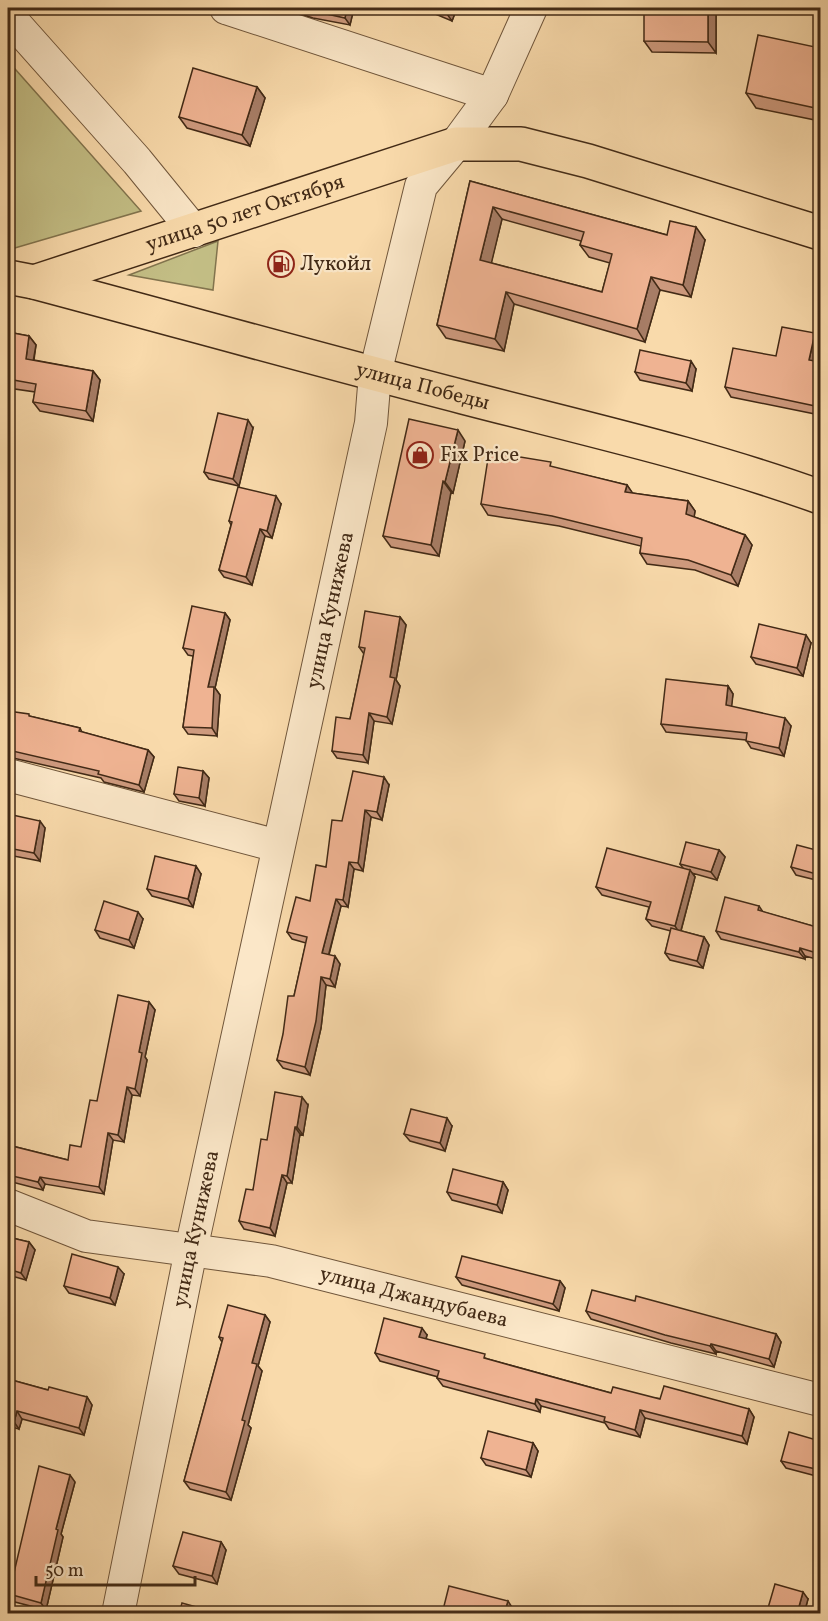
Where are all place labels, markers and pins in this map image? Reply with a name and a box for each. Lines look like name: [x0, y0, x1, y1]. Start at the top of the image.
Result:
fuel station icon: Лукойл: [266, 249, 296, 279]
place label: Лукойл: [300, 250, 371, 279]
shop icon: Fix Price: [405, 440, 435, 470]
place label: Fix Price: [440, 441, 519, 470]

